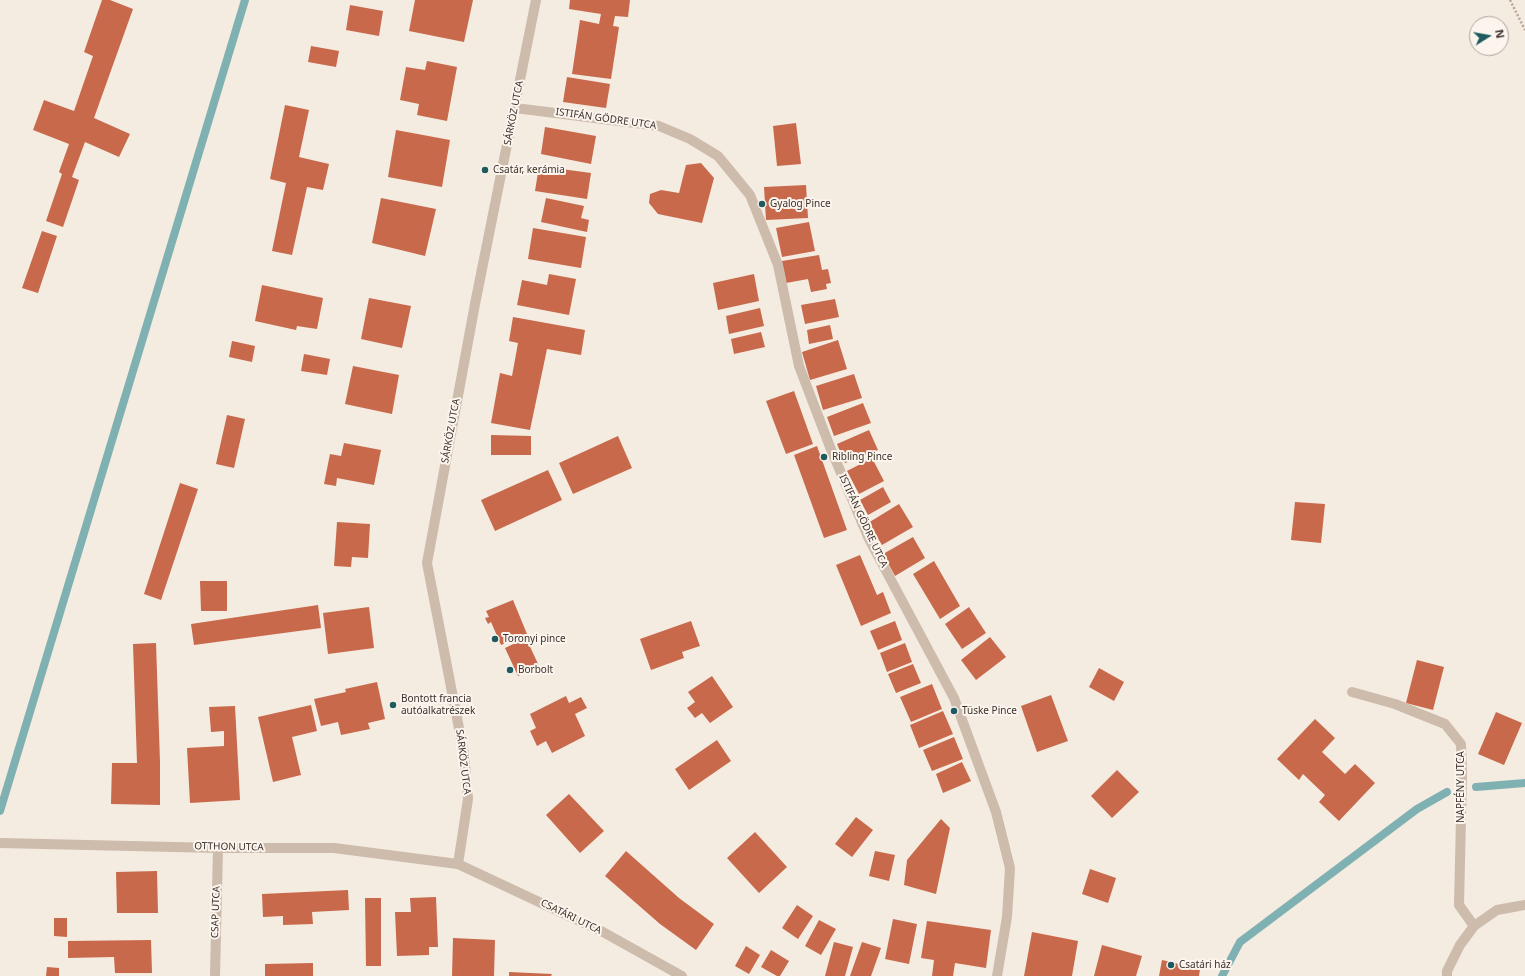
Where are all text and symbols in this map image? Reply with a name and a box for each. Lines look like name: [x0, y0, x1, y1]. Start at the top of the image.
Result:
north arrow: [1469, 16, 1509, 56]
text: N: [1492, 28, 1509, 40]
street label: SÁRKÖZ UTCA: [502, 80, 526, 146]
street label: ISTIFÁN GÖDRE UTCA: [555, 106, 657, 132]
place label: Csatár, kerámia: [493, 164, 565, 176]
marker: Csatár, kerámia: [480, 165, 490, 175]
place label: Gyalog Pince: [770, 198, 831, 210]
marker: Gyalog Pince: [757, 199, 767, 209]
street label: SÁRKÖZ UTCA: [439, 398, 463, 464]
place label: Ribling Pince: [832, 451, 892, 463]
marker: Ribling Pince: [819, 452, 829, 462]
street label: ISTIFÁN GÖDRE UTCA: [836, 472, 890, 570]
place label: Toronyi pince: [503, 633, 566, 645]
marker: Toronyi pince: [490, 634, 500, 644]
place label: Borbolt: [518, 664, 553, 676]
marker: Borbolt: [505, 665, 515, 675]
place label: Bontott francia autóalkatrészek: [401, 693, 475, 716]
marker: Bontott francia autóalkatrészek: [388, 700, 398, 710]
place label: Tüske Pince: [962, 705, 1017, 717]
marker: Tüske Pince: [949, 706, 959, 716]
street label: SÁRKÖZ UTCA: [453, 729, 473, 795]
street label: NAPFÉNY UTCA: [1455, 751, 1467, 823]
street label: OTTHON UTCA: [194, 840, 264, 854]
street label: CSAP UTCA: [209, 886, 223, 938]
street label: CSATÁRI UTCA: [539, 897, 603, 937]
place label: Csatári ház: [1179, 959, 1231, 971]
marker: Csatári ház: [1166, 960, 1176, 970]

